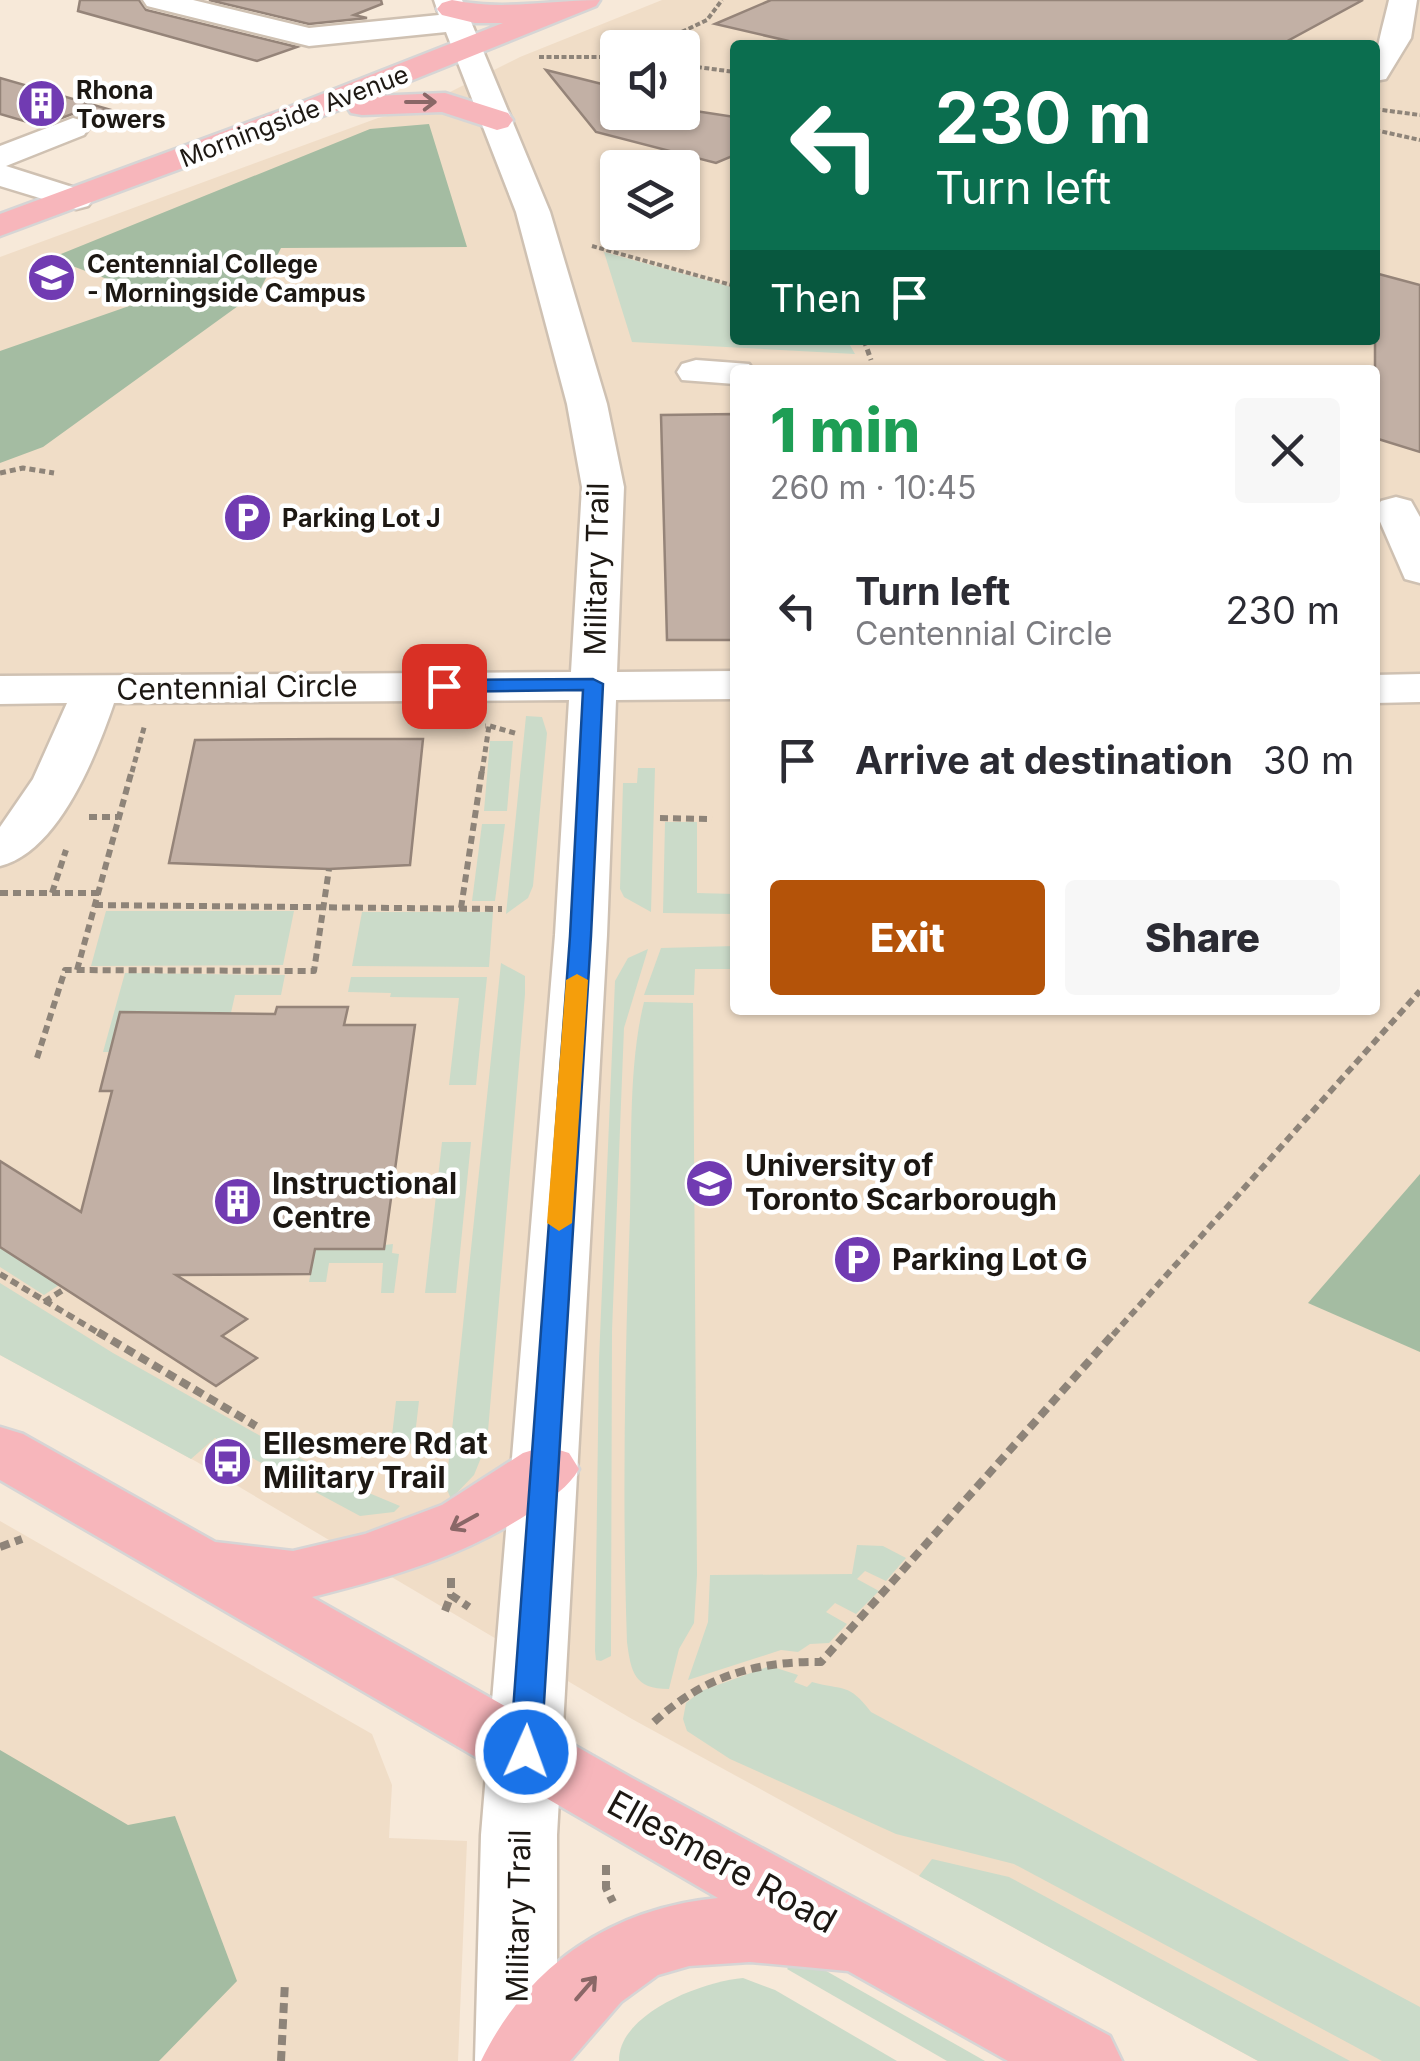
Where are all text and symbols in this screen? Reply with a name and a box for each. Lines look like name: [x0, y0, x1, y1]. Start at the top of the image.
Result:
map controls: [600, 30, 700, 250]
button: sound: [600, 30, 700, 130]
street label: Morningside Avenue: [176, 59, 412, 173]
place label: Rhona Towers: [76, 75, 166, 134]
text: 230 m: [935, 75, 1152, 160]
building icon: Rhona Towers: [15, 78, 67, 130]
icon: left: [770, 80, 900, 210]
one-way arrow: [404, 92, 437, 112]
button: layers: [600, 150, 700, 250]
text: Turn left: [935, 160, 1111, 215]
place label: Centennial College - Morningside Campus: [87, 249, 366, 308]
school or university icon: Centennial College - Morningside Campus: [26, 252, 78, 304]
icon: arrive: [882, 270, 937, 325]
text: Then: [770, 275, 862, 321]
text: 1 min: [770, 394, 920, 466]
button: close: [1235, 398, 1340, 503]
text: 260 m · 10:45: [770, 468, 976, 507]
street label: Military Trail: [576, 482, 616, 656]
parking icon: Parking Lot J: [221, 492, 273, 544]
place label: Parking Lot J: [282, 503, 441, 533]
text: Turn left: [855, 568, 1010, 614]
icon: left: [770, 583, 825, 638]
text: 230 m: [1225, 587, 1340, 633]
text: Centennial Circle: [855, 614, 1112, 653]
pin: [402, 644, 487, 729]
icon: arrive: [417, 659, 472, 714]
street label: Centennial Circle: [116, 667, 358, 707]
icon: arrive: [770, 733, 825, 788]
text: Arrive at destination: [855, 737, 1233, 783]
text: 30 m: [1263, 737, 1354, 783]
button: Exit: [770, 880, 1045, 995]
button: Share: [1065, 880, 1340, 995]
place label: University of Toronto Scarborough: [745, 1147, 1057, 1217]
school or university icon: University of Toronto Scarborough: [684, 1157, 736, 1209]
place label: Instructional Centre: [272, 1165, 457, 1235]
building icon: Instructional Centre: [211, 1175, 263, 1227]
parking icon: Parking Lot G: [831, 1234, 883, 1286]
place label: Parking Lot G: [892, 1241, 1087, 1277]
place label: Ellesmere Rd at Military Trail: [263, 1425, 488, 1495]
bus stop icon: Ellesmere Rd at Military Trail: [202, 1435, 254, 1487]
one-way arrow: [450, 1512, 480, 1532]
position arrow: [474, 1700, 578, 1804]
street label: Ellesmere Road: [601, 1781, 844, 1941]
street label: Military Trail: [498, 1829, 538, 2003]
one-way arrow: [574, 1976, 597, 2001]

